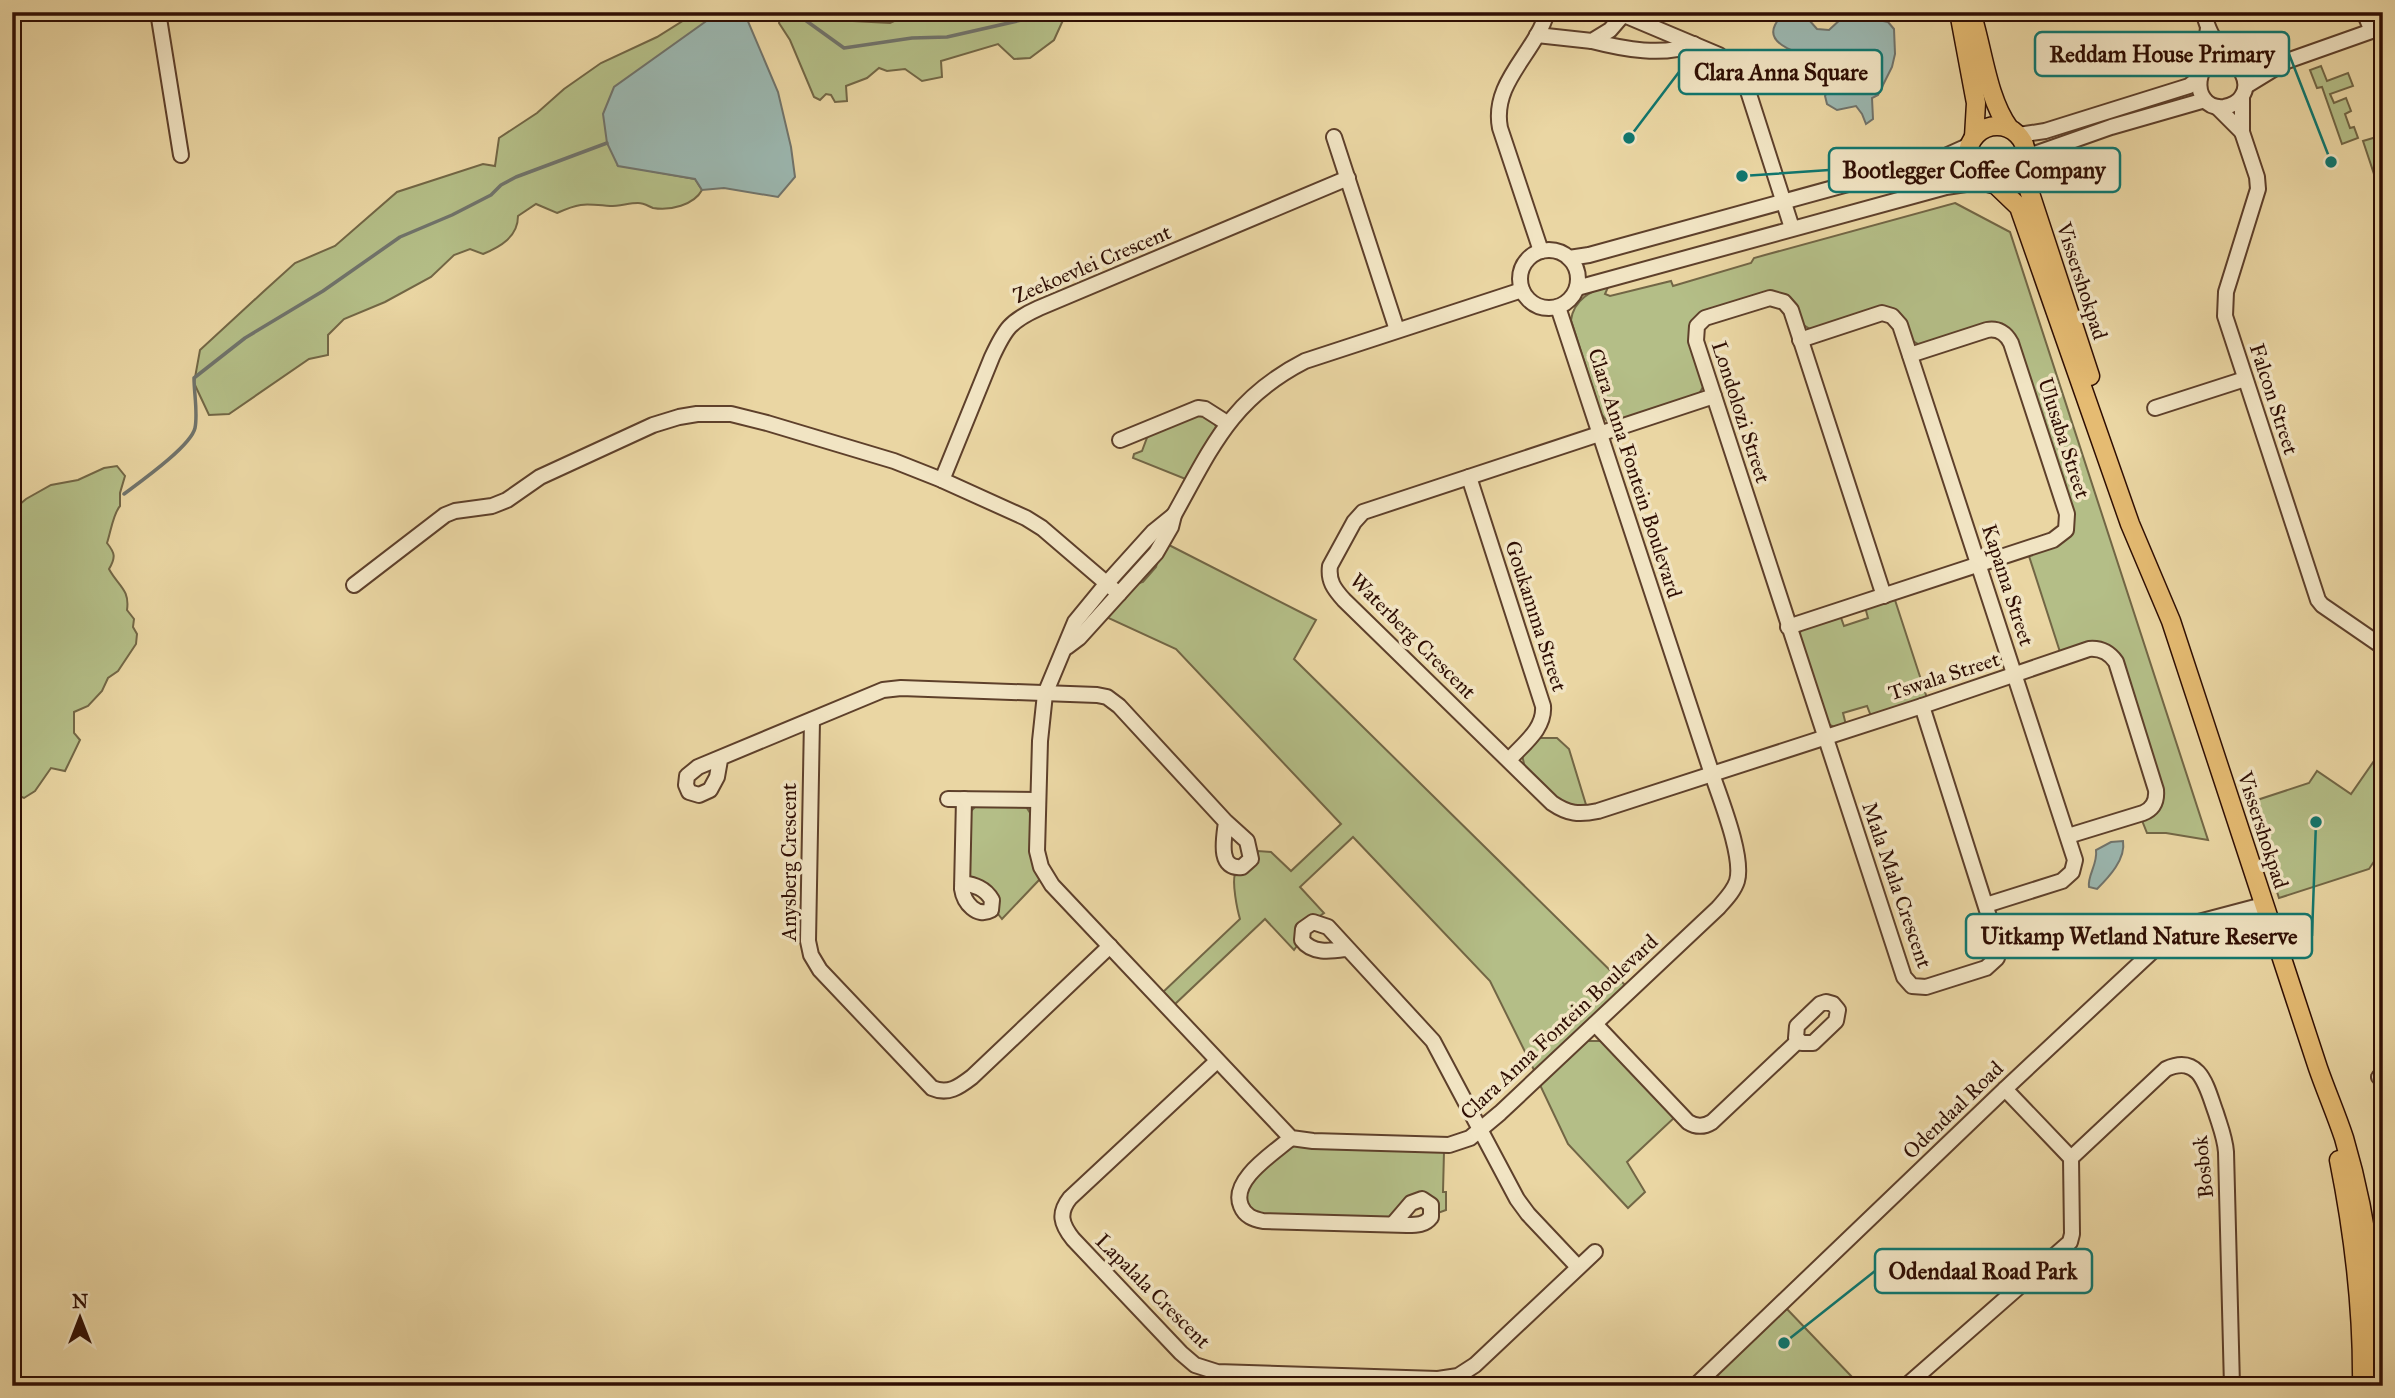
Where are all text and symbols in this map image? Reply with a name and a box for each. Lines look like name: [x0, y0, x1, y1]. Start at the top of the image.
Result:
callout: Reddam House Primary: [2035, 32, 2289, 76]
text: Reddam House Primary: [2049, 40, 2276, 69]
callout: Clara Anna Square: [1679, 50, 1882, 94]
text: Clara Anna Square: [1694, 58, 1869, 87]
callout: Bootlegger Coffee Company: [1829, 148, 2120, 192]
text: Bootlegger Coffee Company: [1842, 156, 2107, 185]
street label: Vissershokpad: [2050, 218, 2113, 343]
street label: Zeekoevlei Crescent: [1009, 219, 1175, 309]
street label: Londolozi Street: [1706, 338, 1776, 487]
street label: Falcon Street: [2244, 340, 2304, 458]
street label: Clara Anna Fontein Boulevard: [1582, 345, 1688, 601]
street label: Ulusaba Street: [2032, 374, 2096, 502]
street label: Kapama Street: [1976, 521, 2040, 650]
street label: Goukamma Street: [1499, 537, 1573, 695]
street label: Waterberg Crescent: [1344, 567, 1482, 705]
street label: Tswala Street: [1885, 646, 2003, 706]
street label: Vissershokpad: [2231, 767, 2294, 892]
street label: Anysberg Crescent: [776, 782, 802, 942]
street label: Mala Mala Crescent: [1856, 799, 1938, 972]
callout: Uitkamp Wetland Nature Reserve: [1966, 914, 2312, 958]
text: Uitkamp Wetland Nature Reserve: [1980, 922, 2298, 951]
street label: Clara Anna Fontein Boulevard: [1455, 928, 1664, 1125]
street label: Odendaal Road: [1897, 1055, 2009, 1164]
street label: Bosbok: [2187, 1134, 2219, 1200]
street label: Lapalala Crescent: [1090, 1228, 1216, 1354]
callout: Odendaal Road Park: [1875, 1249, 2092, 1293]
text: Odendaal Road Park: [1889, 1257, 2079, 1285]
north arrow: [46, 1282, 116, 1352]
text: N: [72, 1290, 88, 1313]

